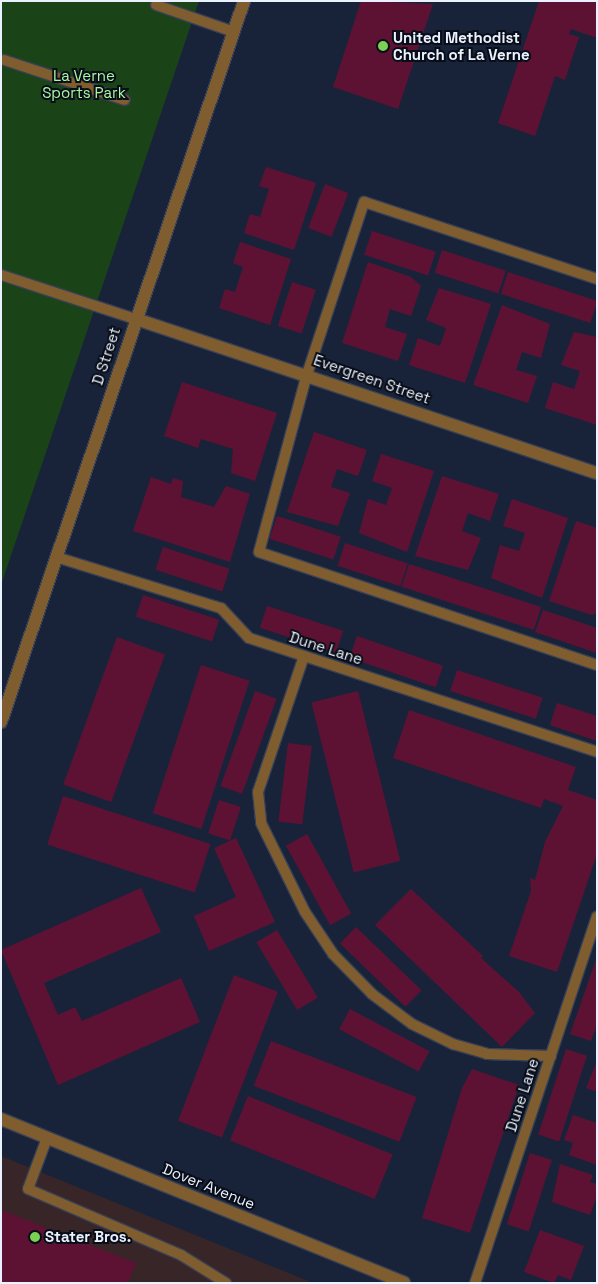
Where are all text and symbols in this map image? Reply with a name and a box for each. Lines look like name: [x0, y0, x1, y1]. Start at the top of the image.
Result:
place label: United Methodist Church of La Verne: [393, 28, 530, 63]
marker: United Methodist Church of La Verne: [377, 40, 389, 52]
park label: La Verne Sports Park: [42, 66, 126, 101]
street label: D Street: [88, 325, 124, 387]
street label: Evergreen Street: [311, 351, 433, 407]
street label: Dune Lane: [287, 628, 365, 668]
street label: Dune Lane: [502, 1056, 542, 1134]
street label: Dover Avenue: [160, 1159, 258, 1213]
place label: Stater Bros.: [45, 1228, 131, 1246]
marker: Stater Bros.: [29, 1231, 41, 1243]

